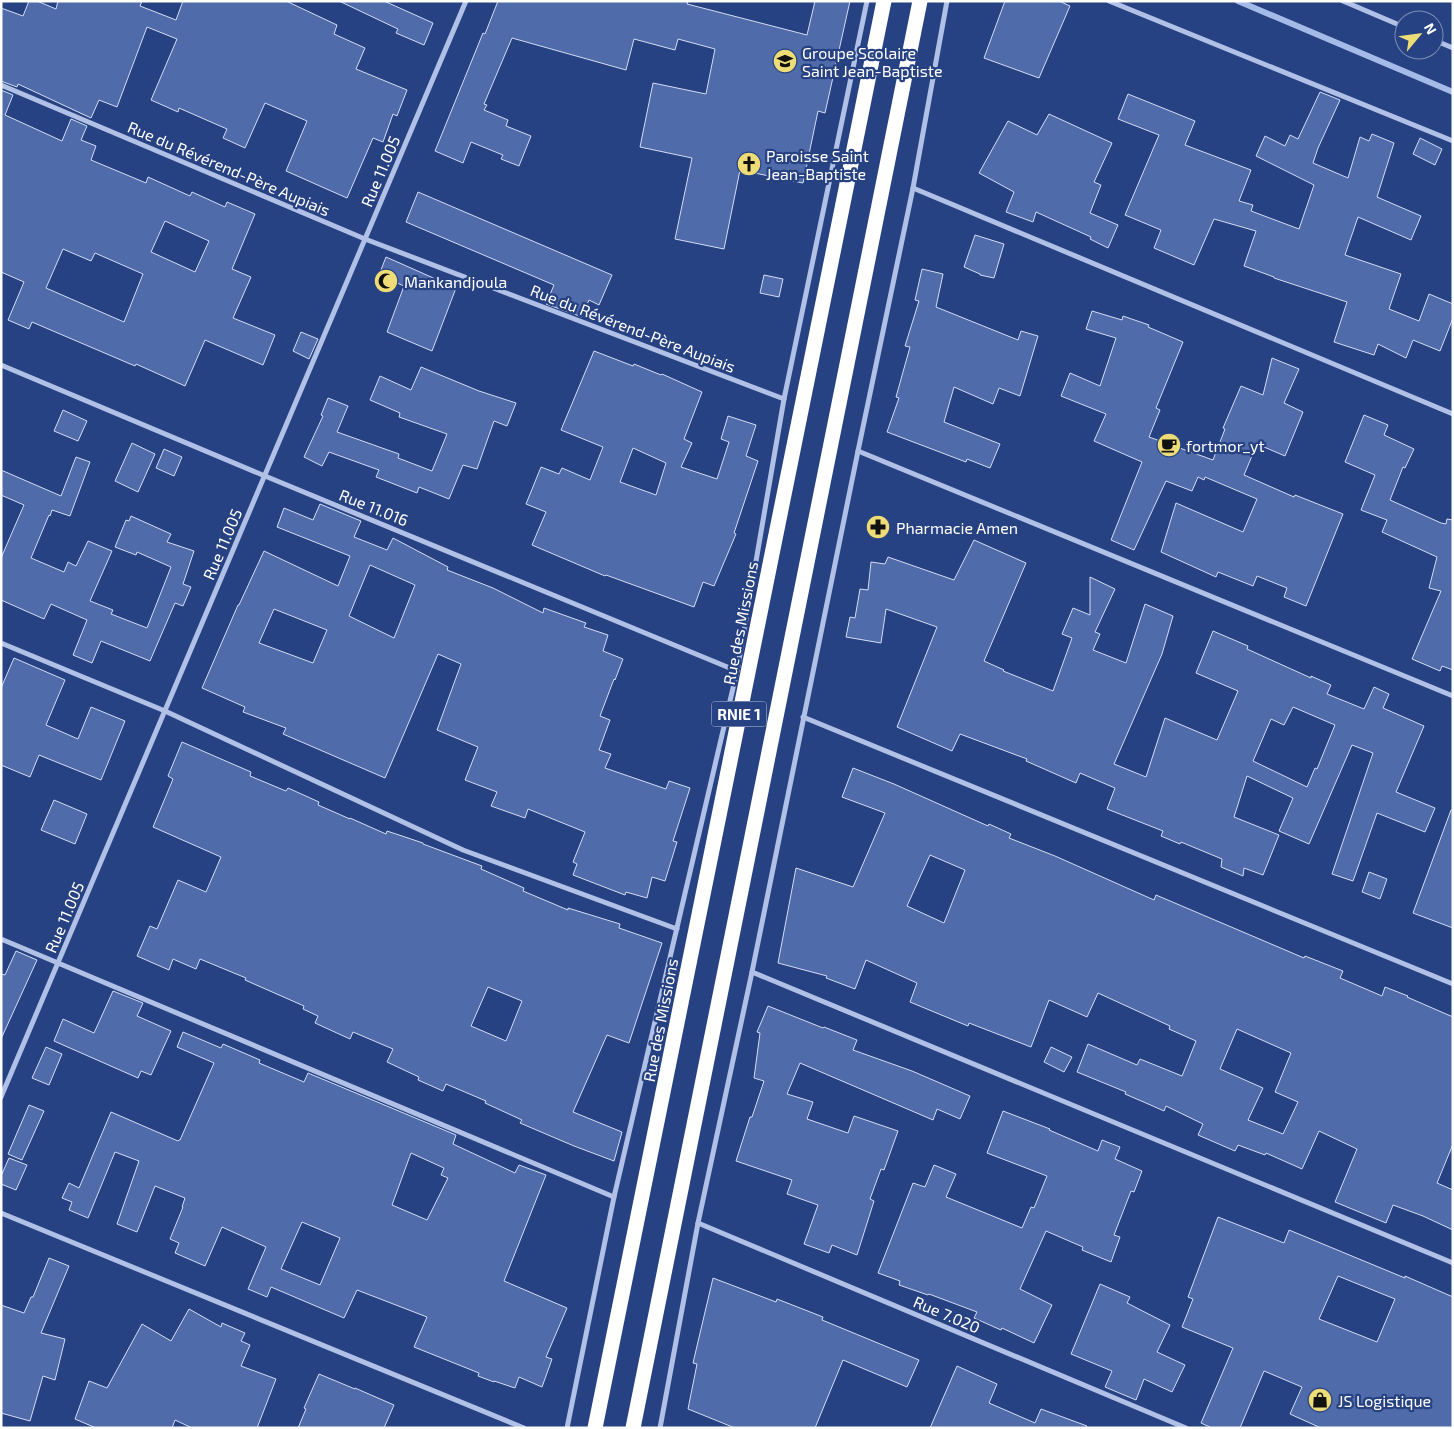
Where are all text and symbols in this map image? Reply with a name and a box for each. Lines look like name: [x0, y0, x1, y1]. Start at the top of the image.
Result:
north arrow: [1394, 10, 1444, 60]
text: N: [1421, 20, 1441, 37]
place label: Groupe Scolaire Saint Jean-Baptiste: [802, 43, 943, 80]
school or university icon: Groupe Scolaire Saint Jean-Baptiste: [772, 48, 798, 74]
street label: Rue du Révérend-Père Aupiais: [125, 117, 333, 219]
street label: Rue 11.005: [357, 133, 403, 209]
place label: Paroisse Saint Jean-Baptiste: [766, 146, 869, 183]
church icon: Paroisse Saint Jean-Baptiste: [736, 151, 762, 177]
mosque icon: Mankandjoula: [373, 268, 399, 294]
place label: Mankandjoula: [404, 272, 507, 292]
street label: Rue du Révérend-Père Aupiais: [528, 280, 738, 376]
cafe icon: fortmor_yt: [1156, 432, 1182, 458]
place label: fortmor_yt: [1186, 436, 1265, 455]
street label: Rue 11.016: [337, 485, 411, 529]
street label: Rue 11.005: [199, 506, 245, 582]
pharmacy icon: Pharmacie Amen: [865, 514, 891, 540]
place label: Pharmacie Amen: [896, 518, 1018, 537]
street label: Rue des Missions: [719, 560, 761, 686]
road number: RNIE 1: [712, 702, 766, 726]
street label: Rue 11.005: [41, 879, 87, 955]
street label: Rue des Missions: [639, 957, 681, 1083]
street label: Rue 7.020: [911, 1291, 983, 1337]
shop icon: JS Logistique: [1307, 1387, 1333, 1413]
place label: JS Logistique: [1338, 1391, 1431, 1410]

